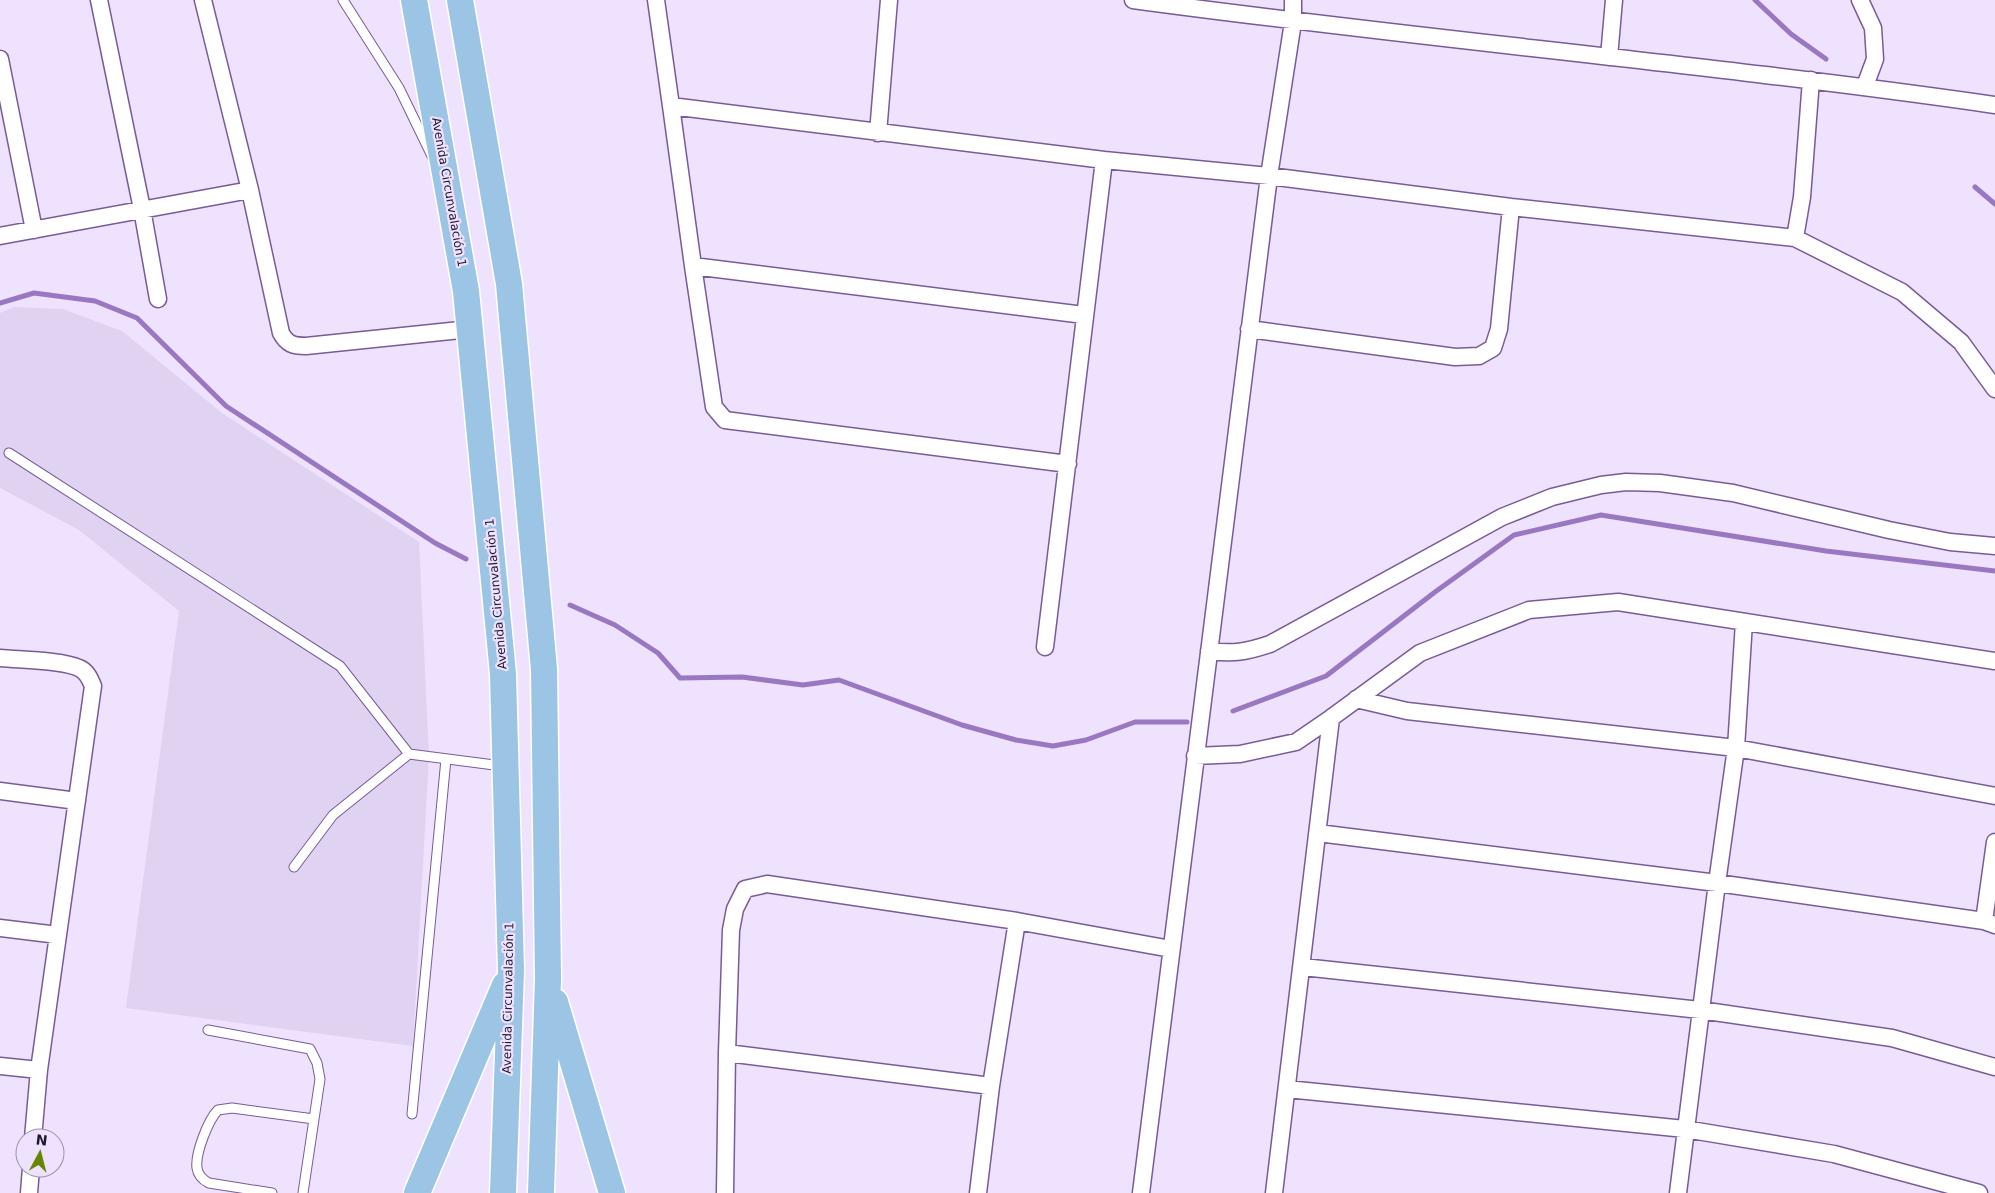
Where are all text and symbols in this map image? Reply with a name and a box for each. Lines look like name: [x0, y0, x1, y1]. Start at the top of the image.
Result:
street label: Avenida Circunvalación 1: [429, 116, 469, 268]
street label: Avenida Circunvalación 1: [482, 518, 510, 670]
street label: Avenida Circunvalación 1: [500, 922, 516, 1074]
north arrow: [15, 1128, 65, 1178]
text: N: [35, 1131, 48, 1149]

